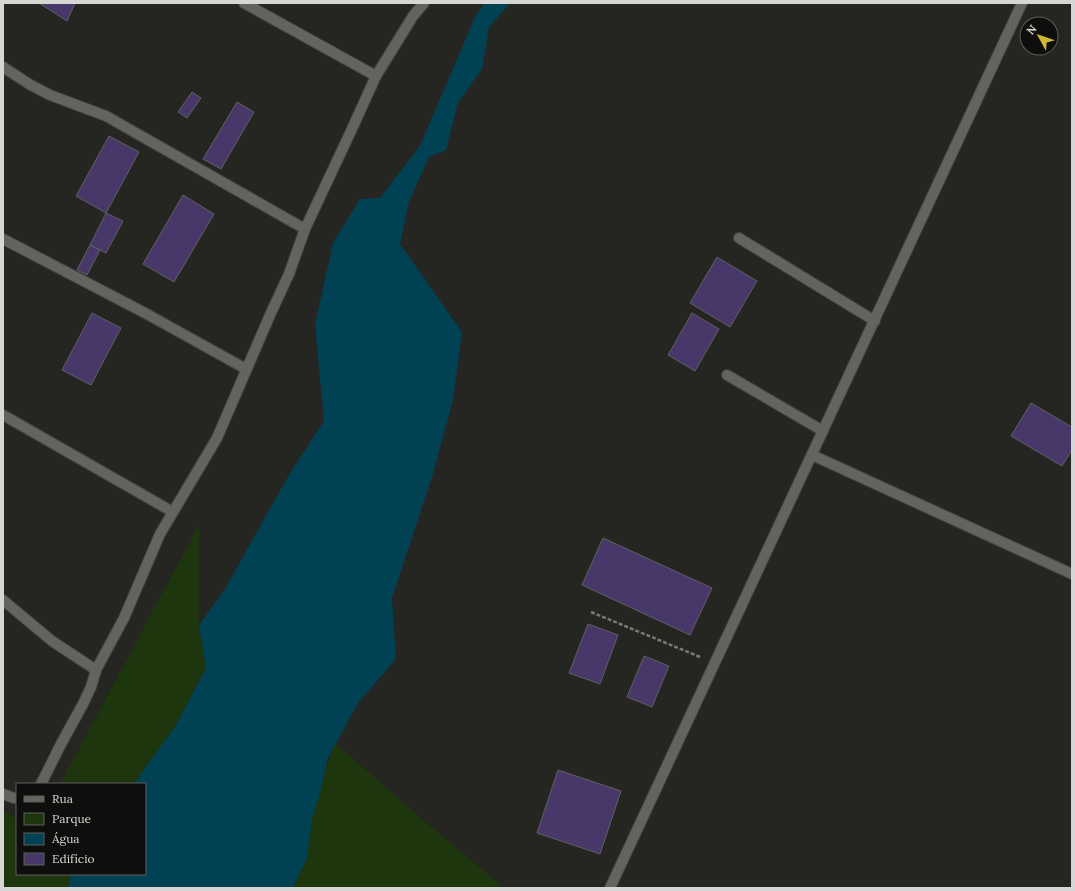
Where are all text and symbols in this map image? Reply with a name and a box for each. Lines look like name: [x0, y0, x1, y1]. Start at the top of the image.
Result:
north arrow: [1019, 16, 1059, 56]
text: N: [1023, 21, 1040, 37]
legend: [16, 783, 146, 875]
text: Rua: [52, 791, 73, 806]
text: Parque: [52, 811, 92, 826]
text: Água: [51, 831, 80, 846]
text: Edifício: [52, 851, 95, 866]

